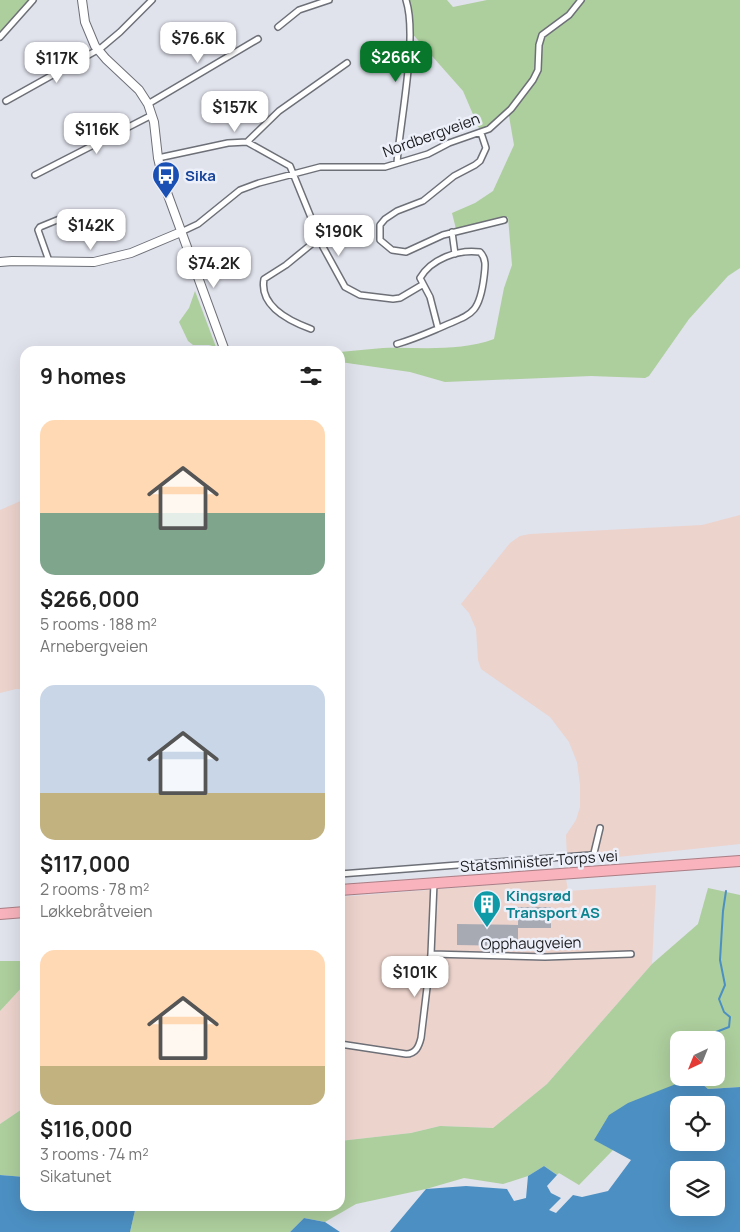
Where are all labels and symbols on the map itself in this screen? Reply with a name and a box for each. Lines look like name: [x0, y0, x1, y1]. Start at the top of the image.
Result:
pin: $76.6K: [157, 22, 239, 64]
pin: $266K: [361, 41, 431, 83]
pin: $117K: [22, 42, 92, 84]
pin: $157K: [200, 90, 270, 133]
street label: Nordbergveien: [379, 108, 483, 162]
pin: $116K: [62, 112, 132, 155]
bus stop icon: Sika: [151, 160, 181, 199]
place label: Sika: [185, 165, 216, 186]
pin: $142K: [56, 208, 126, 251]
pin: $190K: [304, 214, 374, 257]
pin: $74.2K: [173, 246, 255, 289]
street label: Statsminister Torps vei: [459, 845, 619, 877]
place label: Kingsrød Transport AS: [506, 885, 600, 923]
building icon: Kingsrød Transport AS: [472, 889, 502, 928]
street label: Opphaugveien: [480, 932, 582, 954]
pin: $101K: [380, 956, 450, 998]
north arrow: [670, 1031, 725, 1086]

